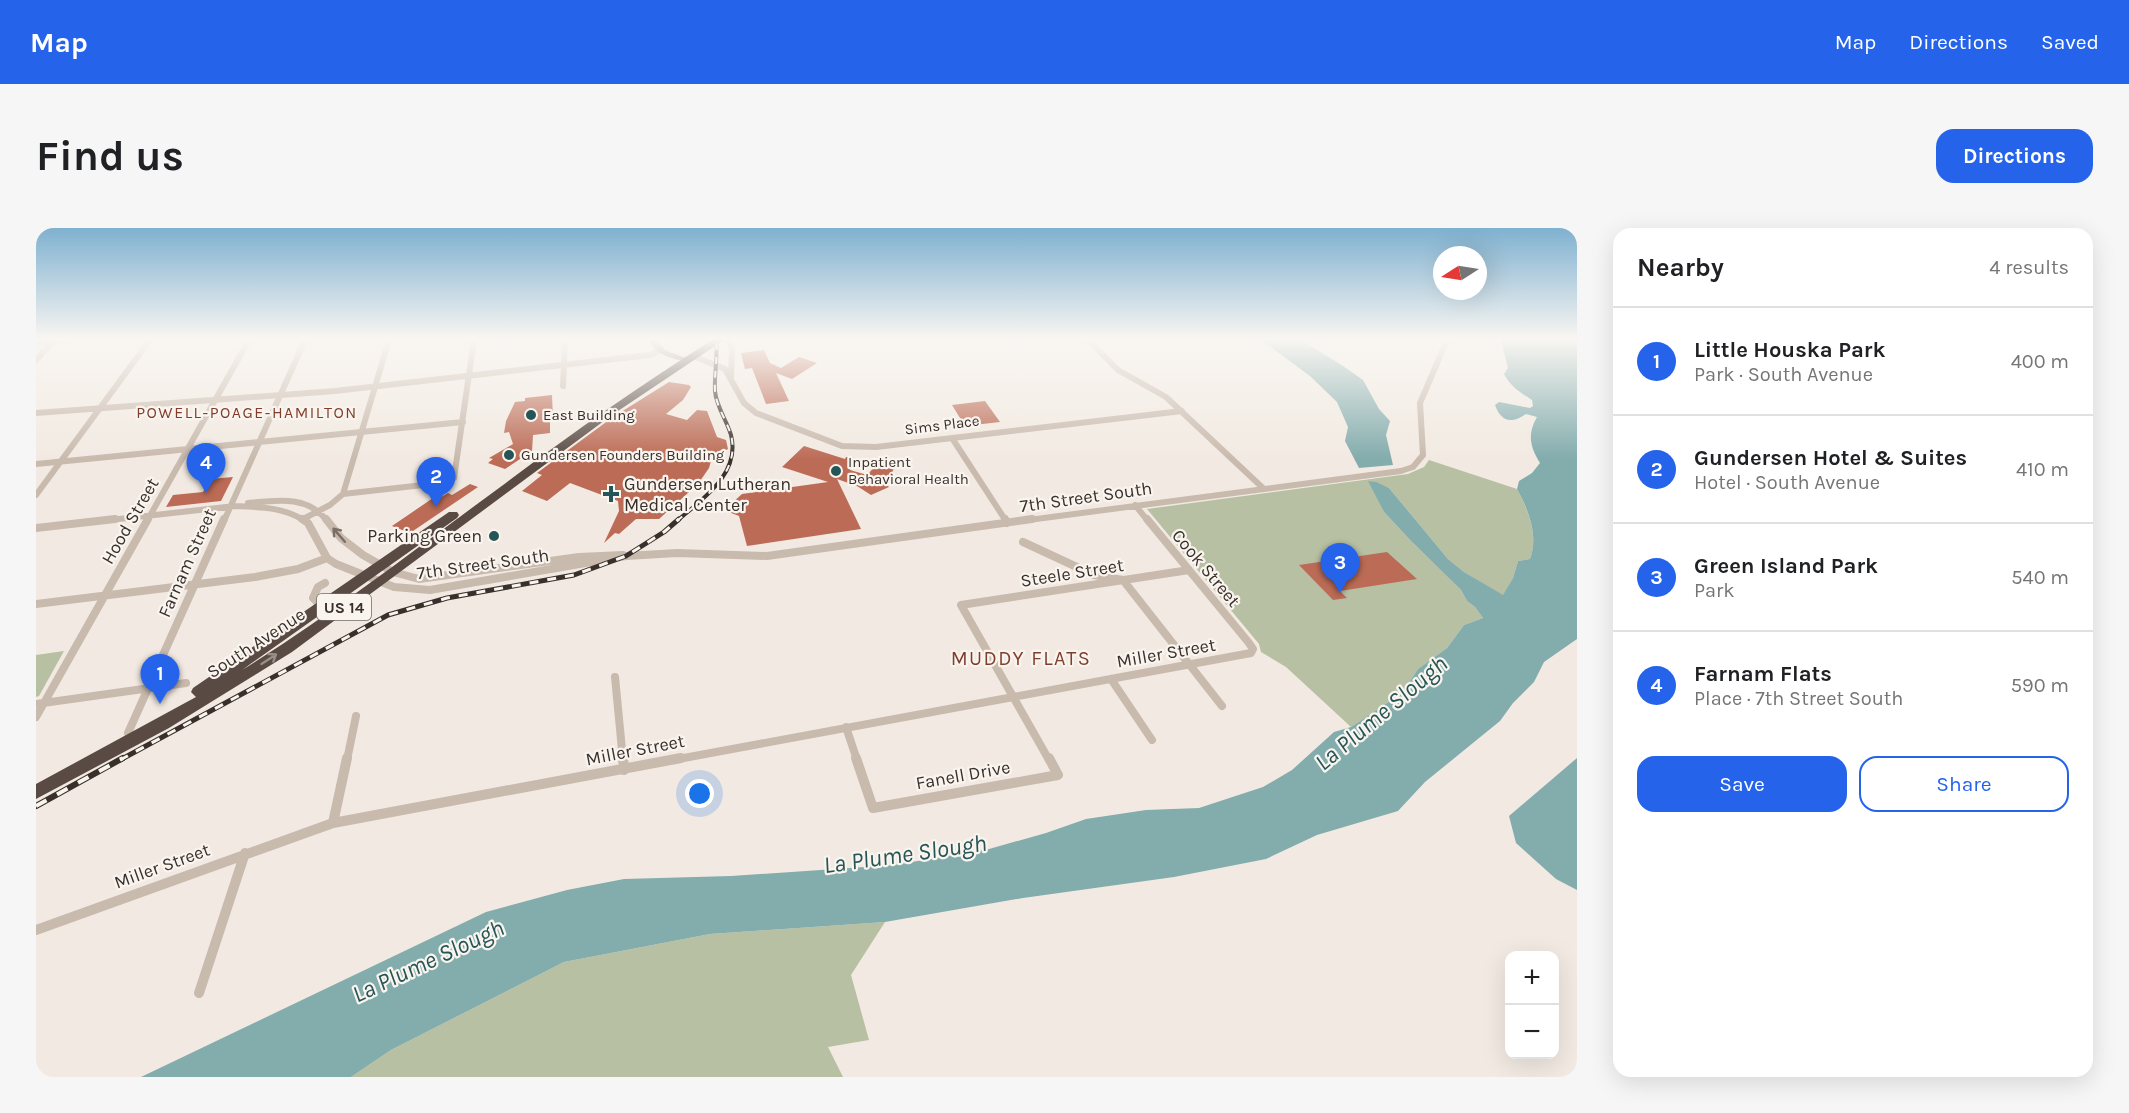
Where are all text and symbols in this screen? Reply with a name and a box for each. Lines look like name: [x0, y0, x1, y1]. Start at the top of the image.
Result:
text: Map: [30, 26, 88, 59]
text: Map: [1835, 30, 1876, 54]
text: Directions: [1909, 30, 2008, 54]
text: Saved: [2041, 30, 2099, 54]
button: Directions: [1936, 129, 2093, 183]
text: Find us: [36, 131, 184, 181]
north arrow: [1433, 246, 1487, 300]
text: Nearby: [1637, 252, 1724, 283]
text: 4 results: [1989, 256, 2069, 279]
text: Little Houska Park: [1694, 337, 1885, 363]
text: 1: [1653, 350, 1660, 373]
text: 400 m: [2011, 350, 2069, 373]
text: Park · South Avenue: [1694, 363, 1873, 386]
district label: POWELL-POAGE-HAMILTON: [136, 403, 358, 422]
place label: East Building: [543, 406, 635, 424]
marker: East Building: [524, 408, 538, 422]
street label: Sims Place: [904, 411, 980, 439]
pin: 4: [186, 444, 226, 493]
text: Gundersen Hotel & Suites: [1694, 445, 1967, 471]
place label: Gundersen Founders Building: [521, 446, 725, 464]
marker: Gundersen Founders Building: [502, 448, 516, 462]
place label: Inpatient Behavioral Health: [848, 453, 969, 488]
pin: 2: [416, 458, 456, 507]
text: 2: [1650, 458, 1663, 481]
text: 410 m: [2016, 458, 2069, 481]
marker: Inpatient Behavioral Health: [829, 464, 843, 478]
text: Hotel · South Avenue: [1694, 471, 1880, 494]
place label: Gundersen Lutheran Medical Center: [624, 473, 791, 516]
street label: Hood Street: [96, 474, 164, 568]
street label: 7th Street South: [1018, 477, 1154, 517]
marker: Gundersen Lutheran Medical Center: [602, 485, 620, 503]
street label: Farnam Street: [153, 505, 221, 621]
place label: Parking Green: [367, 525, 482, 547]
street label: Cook Street: [1167, 525, 1245, 611]
one-way arrow: [332, 528, 346, 543]
marker: Parking Green: [487, 529, 501, 543]
street label: 7th Street South: [415, 544, 551, 584]
pin: 3: [1320, 544, 1360, 593]
text: Green Island Park: [1694, 553, 1878, 579]
street label: Steele Street: [1019, 554, 1125, 592]
text: 3: [1650, 566, 1663, 589]
text: 540 m: [2011, 566, 2069, 589]
text: Park: [1694, 579, 1735, 602]
road number: US 14: [317, 594, 371, 620]
street label: South Avenue: [203, 603, 309, 683]
street label: Miller Street: [1115, 633, 1217, 673]
district label: MUDDY FLATS: [951, 647, 1091, 670]
water label: La Plume Slough: [1309, 650, 1453, 776]
one-way arrow: [260, 653, 277, 665]
pin: 1: [140, 654, 180, 704]
text: Farnam Flats: [1694, 661, 1832, 687]
text: 4: [1651, 674, 1662, 697]
text: 590 m: [2011, 674, 2069, 697]
text: Place · 7th Street South: [1694, 687, 1903, 710]
street label: Miller Street: [584, 730, 686, 770]
street label: Fanell Drive: [914, 756, 1012, 794]
button: Save: [1637, 756, 1847, 812]
button: Share: [1859, 756, 2069, 812]
your location: [685, 779, 714, 808]
water label: La Plume Slough: [822, 829, 988, 879]
street label: Miller Street: [111, 838, 213, 893]
water label: La Plume Slough: [348, 914, 508, 1008]
map controls: [1505, 951, 1559, 1059]
button: +: [1505, 951, 1559, 1005]
button: −: [1505, 1005, 1559, 1059]

